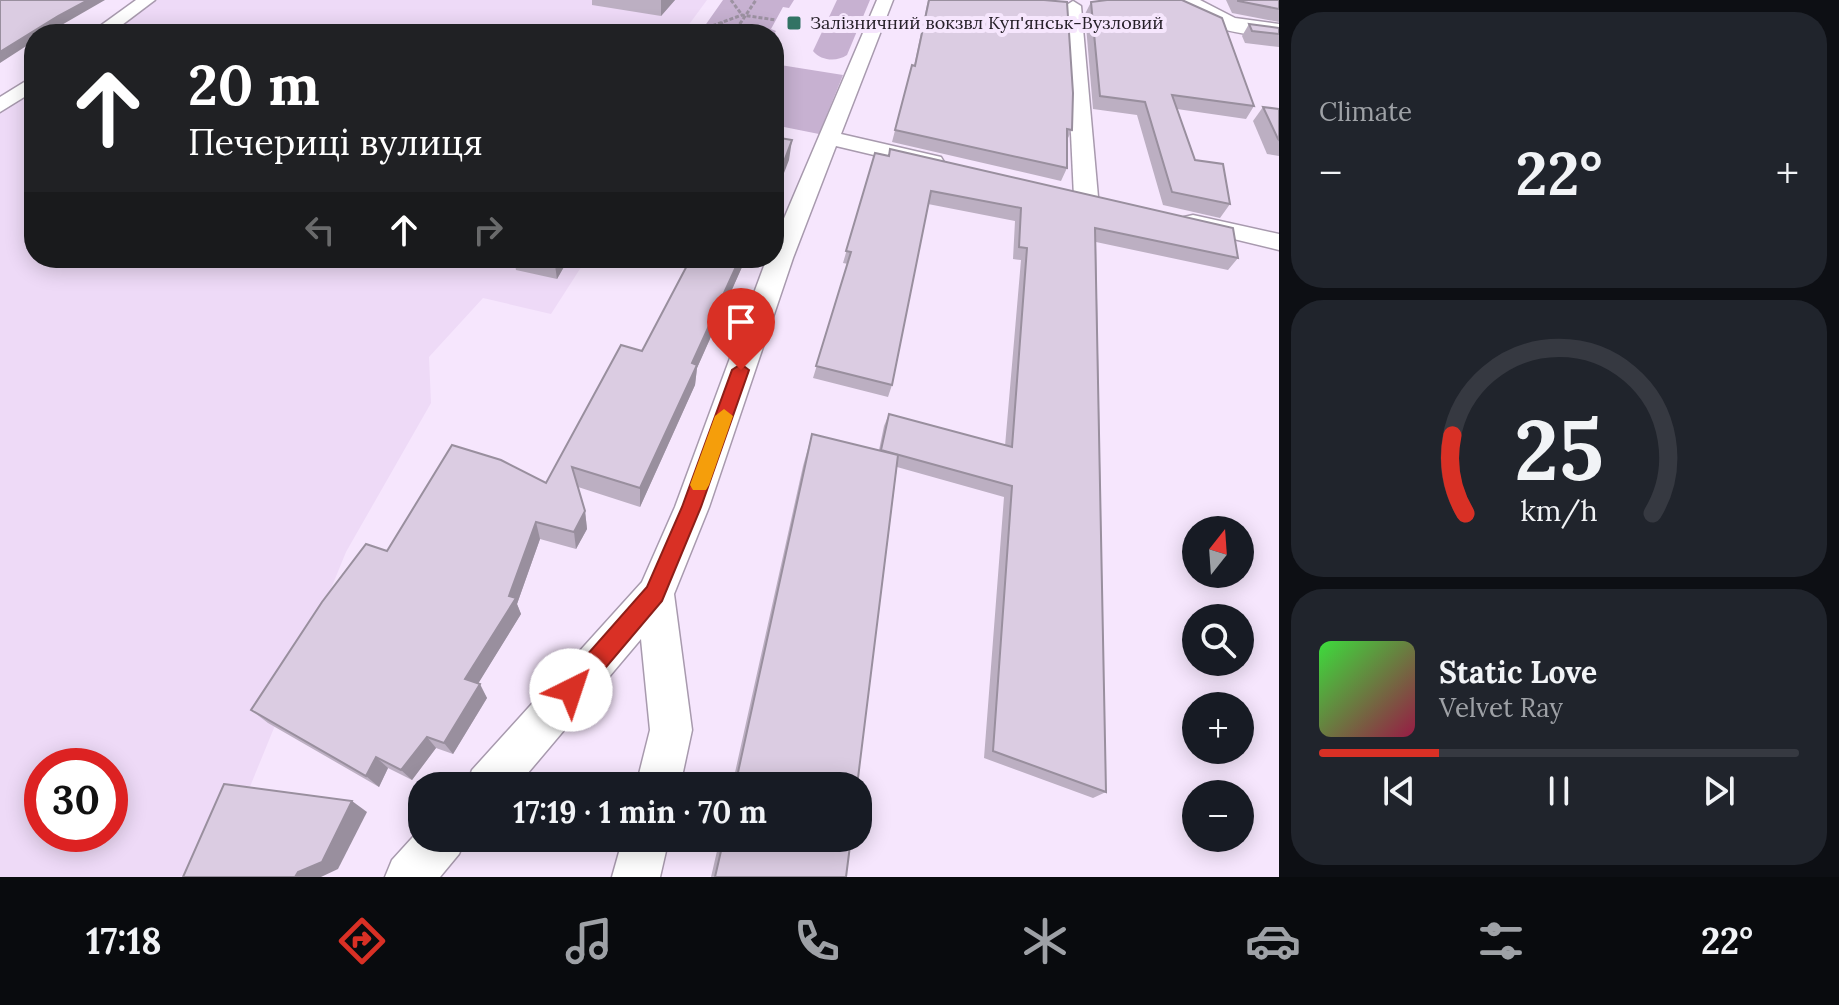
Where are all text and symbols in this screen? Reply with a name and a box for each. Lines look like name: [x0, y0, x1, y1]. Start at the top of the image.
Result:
place label: Залізничний вокзвл Куп'янськ-Вузловий: [810, 11, 1164, 34]
marker: Залізничний вокзвл Куп'янськ-Вузловий: [785, 14, 803, 32]
text: 20 m: [188, 49, 320, 120]
icon: ahead: [56, 56, 160, 160]
text: Climate: [1319, 95, 1412, 128]
text: Печериці вулиця: [188, 119, 483, 165]
text: 22°: [1516, 135, 1602, 211]
text: −: [1319, 145, 1342, 201]
text: +: [1776, 145, 1799, 201]
icon: left: [298, 208, 342, 252]
icon: ahead: [382, 208, 426, 252]
icon: right: [466, 208, 510, 252]
pin: [707, 288, 775, 370]
icon: arrive: [719, 300, 763, 344]
text: 25: [1514, 396, 1604, 503]
text: km/h: [1520, 493, 1598, 530]
north arrow: [1182, 516, 1254, 588]
map controls: [1182, 516, 1254, 852]
button: search: [1182, 604, 1254, 676]
position arrow: [529, 648, 613, 732]
text: Static Love: [1439, 653, 1597, 691]
text: Velvet Ray: [1439, 691, 1563, 724]
button: +: [1182, 692, 1254, 764]
speed limit sign: 30: [24, 748, 128, 852]
icon: previous: [1377, 769, 1421, 813]
icon: pause: [1537, 769, 1581, 813]
icon: next: [1697, 769, 1741, 813]
button: −: [1182, 780, 1254, 852]
text: 17:19 · 1 min · 70 m: [513, 793, 767, 831]
icon: directions: [334, 913, 390, 969]
icon: music: [561, 913, 617, 969]
icon: phone: [789, 913, 845, 969]
icon: climate: [1017, 913, 1073, 969]
icon: car: [1245, 913, 1301, 969]
icon: filters: [1473, 913, 1529, 969]
text: 17:18: [86, 918, 162, 964]
text: 22°: [1701, 918, 1753, 964]

